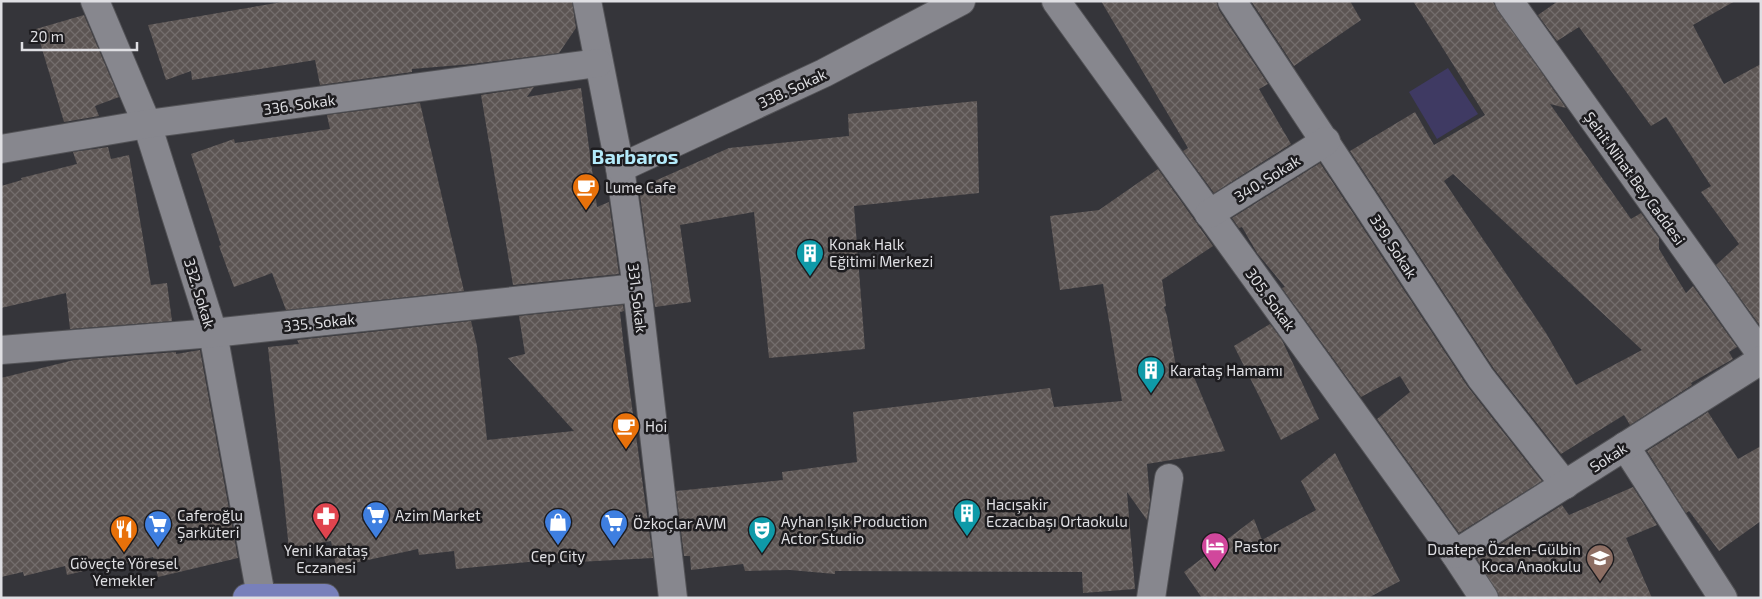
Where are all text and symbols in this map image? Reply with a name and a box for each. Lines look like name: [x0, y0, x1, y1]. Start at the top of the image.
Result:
scale bar: [22, 20, 138, 52]
text: 20 m: [30, 27, 64, 45]
street label: 338. Sokak: [755, 64, 829, 112]
street label: 336. Sokak: [262, 90, 336, 118]
street label: Şehit Nihat Bey Caddesi: [1580, 108, 1689, 249]
district label: Barbaros: [592, 144, 678, 168]
street label: 340. Sokak: [1231, 151, 1303, 205]
cafe icon: Lume Cafe: [571, 172, 601, 211]
place label: Lume Cafe: [605, 178, 676, 196]
street label: 339. Sokak: [1367, 211, 1421, 282]
place label: Konak Halk Eğitimi Merkezi: [829, 235, 933, 270]
building icon: Konak Halk Eğitimi Merkezi: [795, 238, 825, 277]
street label: 332. Sokak: [181, 256, 219, 331]
street label: 331. Sokak: [625, 262, 651, 334]
street label: 305. Sokak: [1242, 264, 1300, 334]
street label: 335. Sokak: [282, 309, 356, 335]
building icon: Karataş Hamamı: [1136, 355, 1166, 394]
place label: Karataş Hamamı: [1170, 361, 1283, 380]
cafe icon: Hoi: [611, 411, 641, 450]
place label: Hoi: [645, 417, 667, 435]
street label: Sokak: [1586, 438, 1630, 476]
place label: Hacışakir Eczacıbaşı Ortaokulu: [986, 495, 1128, 531]
building icon: Hacışakir Eczacıbaşı Ortaokulu: [952, 498, 982, 537]
supermarket icon: Azim Market: [361, 500, 391, 539]
pharmacy icon: Yeni Karataş Eczanesi: [311, 501, 341, 540]
place label: Caferoğlu Şarküteri: [177, 506, 243, 542]
place label: Azim Market: [395, 506, 481, 524]
shop icon: Cep City: [543, 507, 573, 546]
supermarket icon: Özkoçlar AVM: [599, 508, 629, 547]
supermarket icon: Caferoğlu Şarküteri: [143, 509, 173, 548]
place label: Ayhan Işık Production Actor Studio: [781, 512, 927, 547]
restaurant icon: Göveçte Yöresel Yemekler: [109, 514, 139, 553]
place label: Özkoçlar AVM: [633, 514, 726, 533]
theatre icon: Ayhan Işık Production Actor Studio: [747, 515, 777, 554]
hotel icon: Pastor: [1200, 531, 1230, 570]
place label: Pastor: [1234, 537, 1279, 555]
place label: Duatepe Özden-Gülbin Koca Anaokulu: [1427, 540, 1581, 575]
place label: Yeni Karataş Eczanesi: [284, 541, 368, 576]
school or university icon: Duatepe Özden-Gülbin Koca Anaokulu: [1585, 543, 1615, 582]
place label: Cep City: [531, 547, 585, 565]
place label: Göveçte Yöresel Yemekler: [70, 554, 178, 589]

